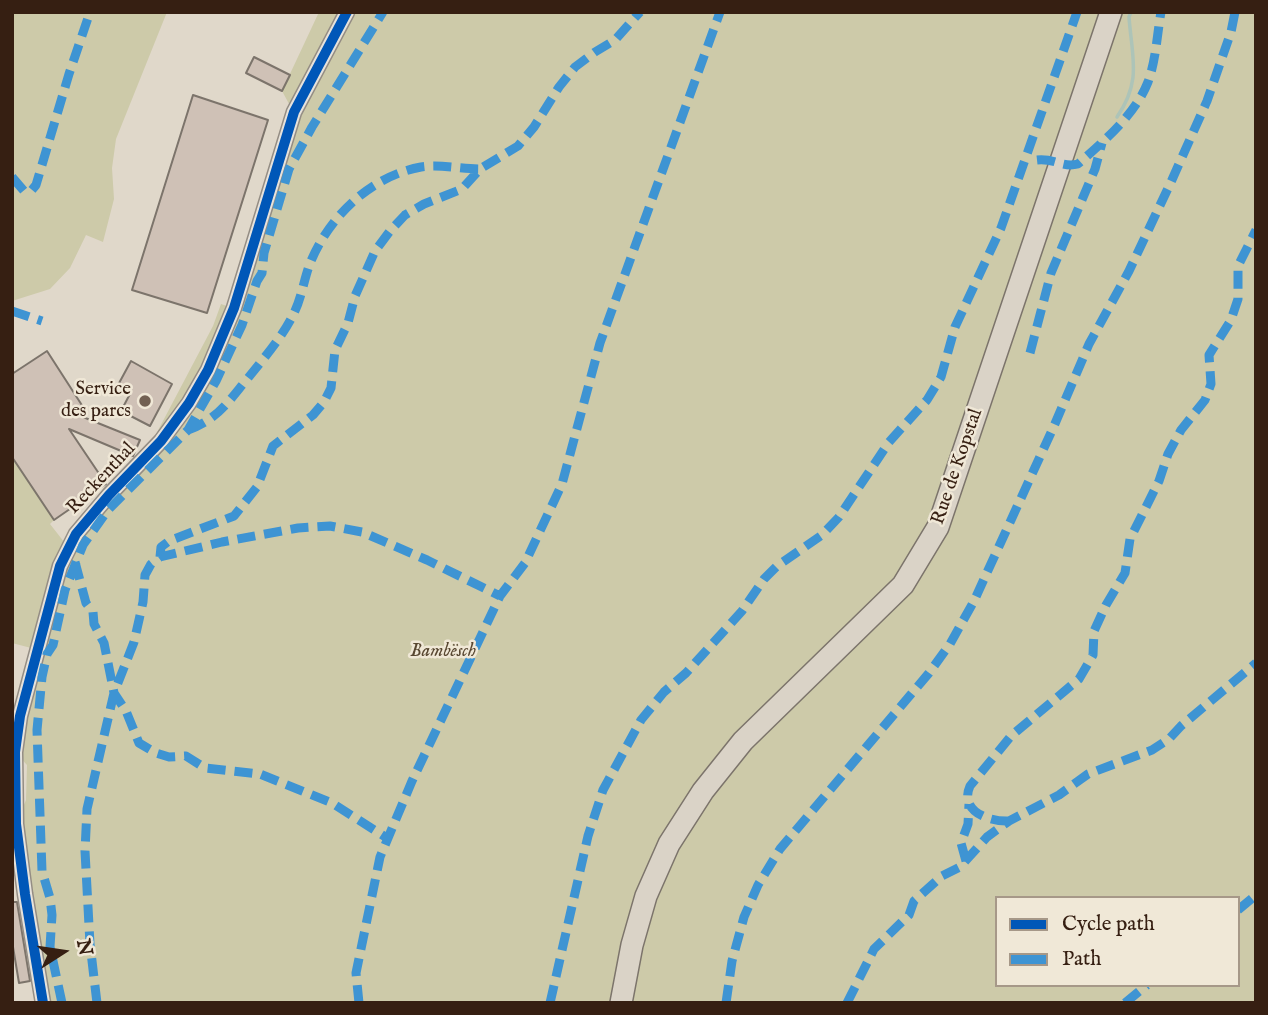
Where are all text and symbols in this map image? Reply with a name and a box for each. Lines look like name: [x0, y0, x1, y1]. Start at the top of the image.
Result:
place label: Service des parcs: [61, 379, 131, 423]
marker: Service des parcs: [137, 393, 153, 409]
street label: Rue de Kopstal: [928, 406, 988, 528]
street label: Reckenthal: [63, 438, 141, 520]
park label: Bambësch: [410, 641, 476, 663]
legend: [995, 896, 1240, 987]
text: Cycle path: [1062, 911, 1155, 938]
north arrow: [28, 917, 98, 987]
text: N: [70, 937, 97, 958]
text: Path: [1062, 946, 1101, 973]

